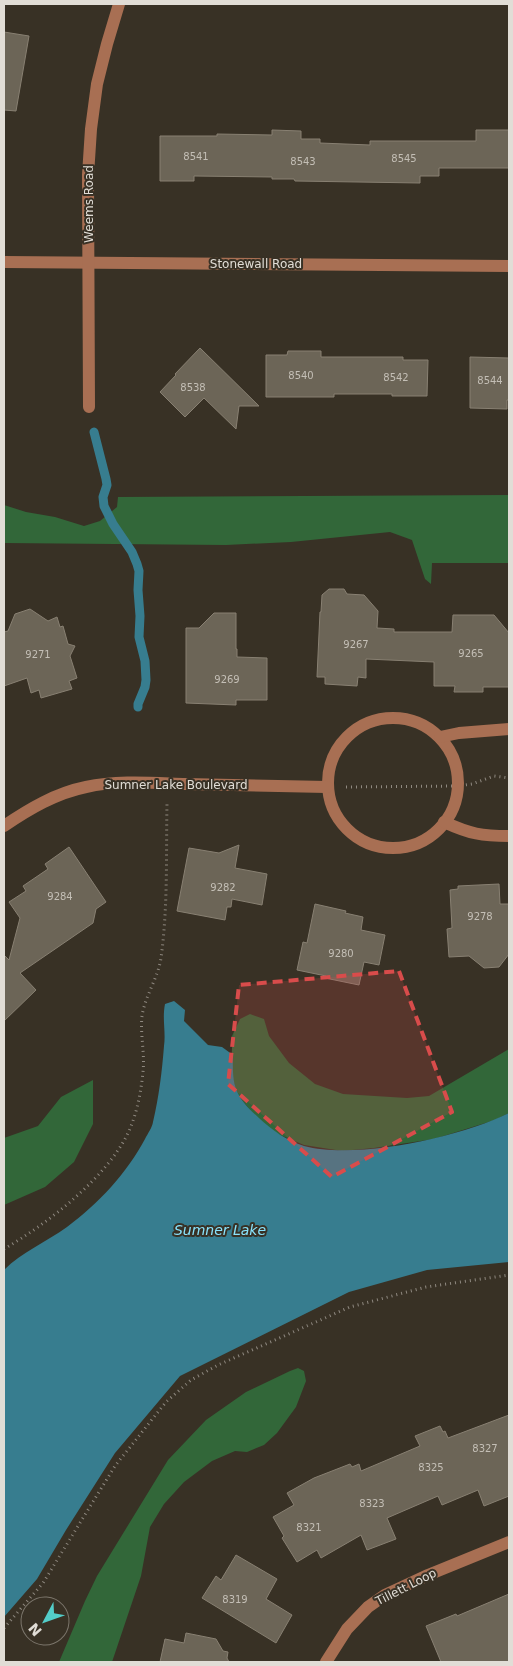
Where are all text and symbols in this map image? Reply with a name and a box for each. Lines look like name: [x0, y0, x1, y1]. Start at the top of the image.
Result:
house number: 8541: [183, 151, 209, 162]
house number: 8545: [391, 153, 417, 164]
house number: 8543: [290, 156, 316, 167]
street label: Weems Road: [82, 165, 96, 243]
street label: Stonewall Road: [210, 257, 302, 271]
house number: 8540: [288, 370, 314, 381]
house number: 8542: [383, 372, 409, 383]
house number: 8544: [477, 375, 503, 386]
house number: 8538: [180, 382, 206, 393]
house number: 9267: [343, 639, 369, 650]
house number: 9265: [458, 648, 484, 659]
house number: 9271: [25, 649, 51, 660]
house number: 9269: [214, 674, 240, 685]
street label: Sumner Lake Boulevard: [104, 778, 248, 792]
house number: 9282: [210, 882, 236, 893]
house number: 9284: [47, 891, 73, 902]
house number: 9278: [467, 911, 493, 922]
house number: 9280: [328, 948, 354, 959]
water label: Sumner Lake: [174, 1222, 266, 1238]
house number: 8327: [472, 1443, 498, 1454]
house number: 8325: [418, 1462, 444, 1473]
house number: 8323: [359, 1498, 385, 1509]
house number: 8321: [296, 1522, 322, 1533]
street label: Tillett Loop: [372, 1566, 439, 1609]
house number: 8319: [222, 1594, 248, 1605]
north arrow: [20, 1596, 70, 1646]
text: N: [25, 1620, 45, 1639]

